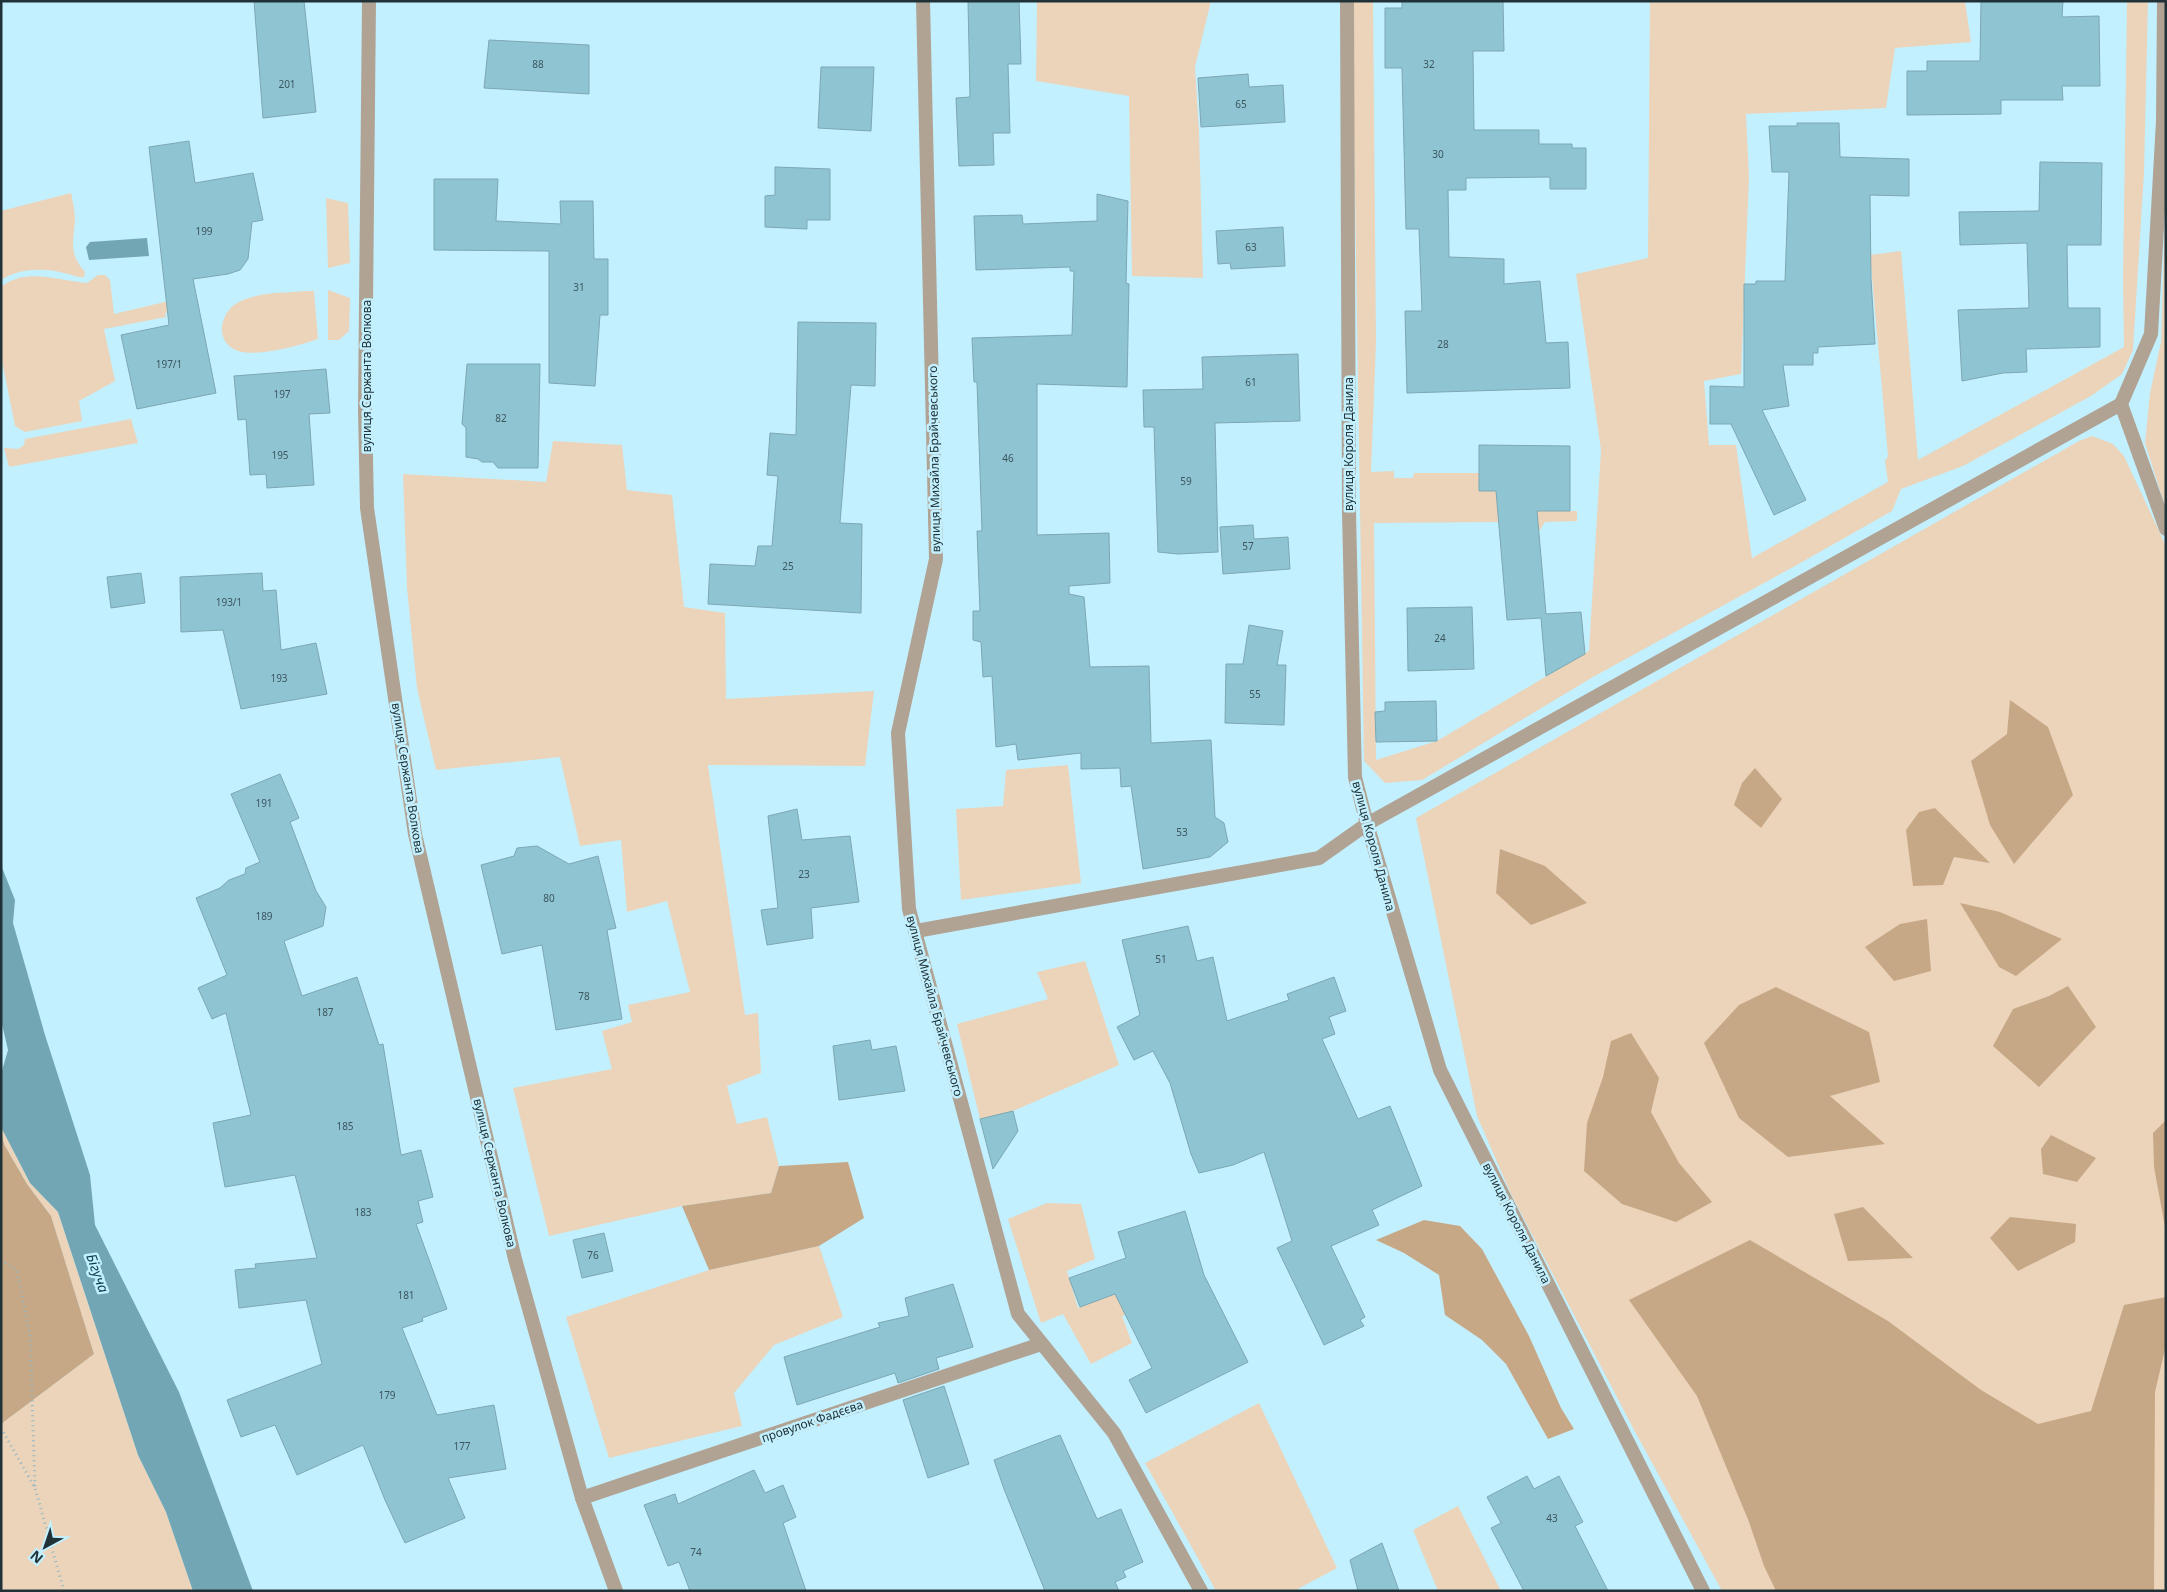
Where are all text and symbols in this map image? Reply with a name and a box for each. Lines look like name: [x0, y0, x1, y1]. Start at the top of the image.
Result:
house number: 88: [532, 57, 544, 71]
house number: 32: [1423, 57, 1435, 71]
house number: 201: [278, 77, 296, 91]
house number: 65: [1235, 97, 1247, 111]
house number: 30: [1432, 147, 1444, 161]
house number: 199: [195, 224, 213, 238]
house number: 63: [1245, 240, 1257, 254]
house number: 31: [573, 280, 585, 294]
street label: вулиця Сержанта Волкова: [358, 300, 375, 452]
house number: 28: [1437, 337, 1449, 351]
house number: 197/1: [156, 357, 182, 371]
street label: вулиця Михайла Брайчевського: [924, 366, 944, 552]
house number: 61: [1245, 375, 1257, 389]
street label: вулиця Короля Данила: [1340, 377, 1357, 511]
house number: 197: [273, 387, 291, 401]
house number: 82: [495, 411, 507, 425]
house number: 195: [271, 448, 289, 462]
house number: 46: [1002, 451, 1014, 465]
house number: 59: [1180, 474, 1192, 488]
house number: 57: [1242, 539, 1254, 553]
house number: 25: [782, 559, 794, 573]
house number: 193/1: [216, 595, 242, 609]
house number: 24: [1434, 631, 1446, 645]
house number: 193: [270, 671, 288, 685]
house number: 55: [1249, 687, 1261, 701]
street label: вулиця Сержанта Волкова: [388, 701, 428, 855]
street label: вулиця Короля Данила: [1348, 779, 1400, 913]
house number: 191: [255, 796, 273, 810]
house number: 53: [1176, 825, 1188, 839]
house number: 23: [798, 867, 810, 881]
house number: 80: [543, 891, 555, 905]
house number: 189: [255, 909, 273, 923]
street label: вулиця Михайла Брайчевського: [903, 914, 967, 1098]
house number: 51: [1155, 952, 1167, 966]
house number: 78: [578, 989, 590, 1003]
house number: 187: [316, 1005, 334, 1019]
street label: вулиця Сержанта Волкова: [470, 1097, 520, 1249]
house number: 185: [336, 1119, 354, 1133]
street label: вулиця Короля Данила: [1479, 1159, 1555, 1287]
house number: 183: [354, 1205, 372, 1219]
house number: 76: [587, 1248, 599, 1262]
water label: Бігуча: [82, 1251, 114, 1295]
house number: 181: [397, 1288, 415, 1302]
house number: 179: [378, 1388, 396, 1402]
street label: провулок Фадєєва: [759, 1396, 865, 1446]
house number: 177: [453, 1439, 471, 1453]
house number: 43: [1546, 1511, 1558, 1525]
north arrow: [20, 1522, 70, 1572]
house number: 74: [690, 1545, 702, 1559]
text: N: [26, 1546, 47, 1568]

